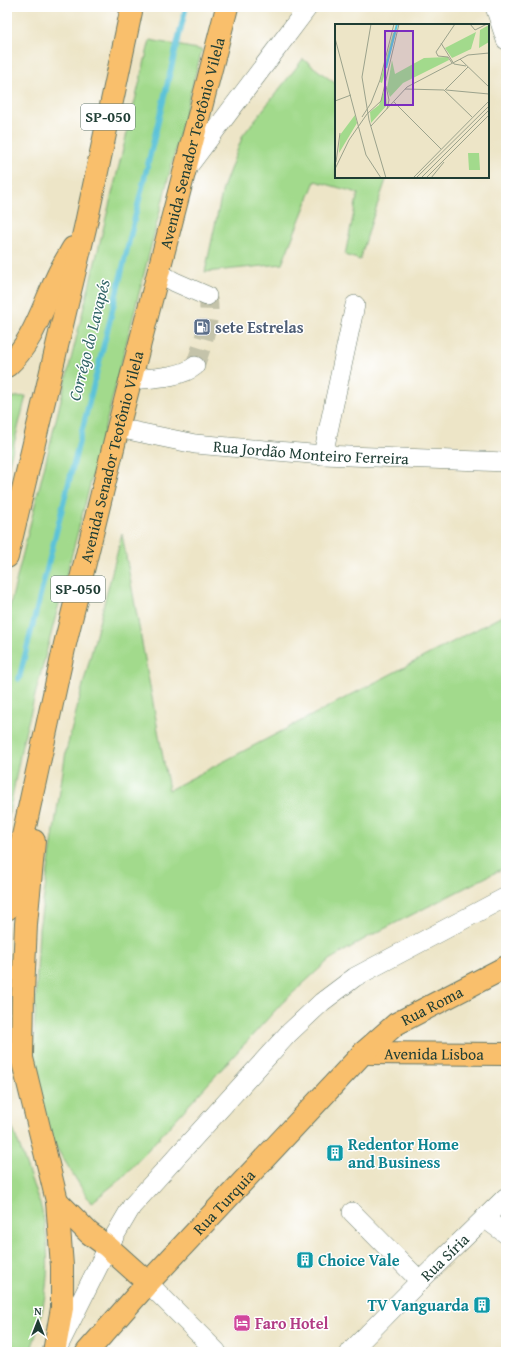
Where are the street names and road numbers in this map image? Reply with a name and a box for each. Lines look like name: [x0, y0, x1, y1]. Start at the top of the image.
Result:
street label: Avenida Senador Teotônio Vilela: [153, 34, 231, 252]
road number: SP-050: [81, 104, 135, 130]
street label: Avenida Senador Teotônio Vilela: [73, 348, 150, 566]
street label: Rua Jordão Monteiro Ferreira: [212, 434, 410, 470]
road number: SP-050: [51, 576, 105, 602]
street label: Rua Roma: [396, 979, 467, 1032]
street label: Avenida Lisboa: [384, 1041, 484, 1066]
street label: Rua Turquia: [187, 1163, 261, 1240]
street label: Rua Síria: [415, 1227, 475, 1287]

